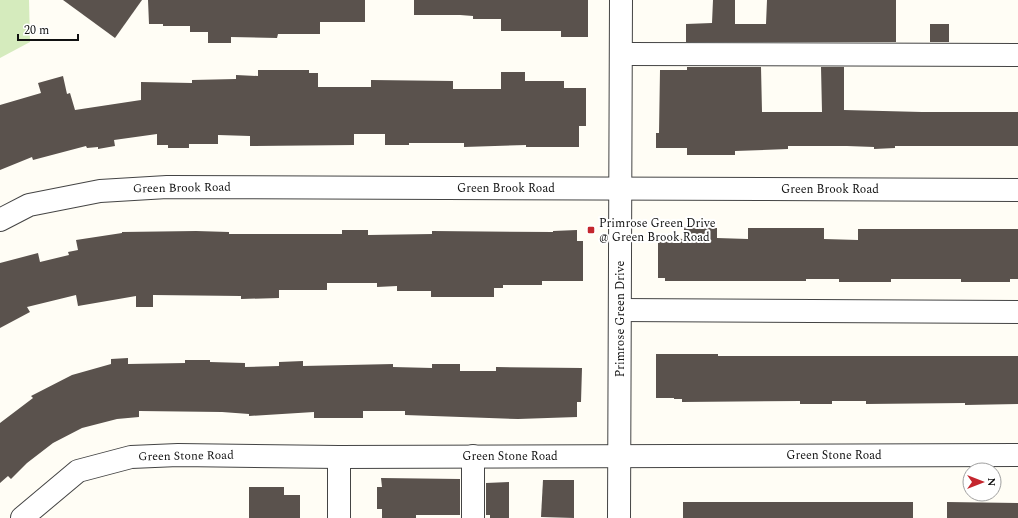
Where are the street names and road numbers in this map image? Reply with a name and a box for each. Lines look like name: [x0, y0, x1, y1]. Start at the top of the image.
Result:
street label: Green Brook Road: [133, 178, 231, 198]
street label: Green Brook Road: [457, 179, 555, 198]
street label: Green Brook Road: [781, 180, 879, 199]
street label: Primrose Green Drive: [611, 261, 630, 377]
street label: Green Stone Road: [138, 446, 234, 466]
street label: Green Stone Road: [786, 446, 882, 465]
street label: Green Stone Road: [462, 447, 558, 466]

